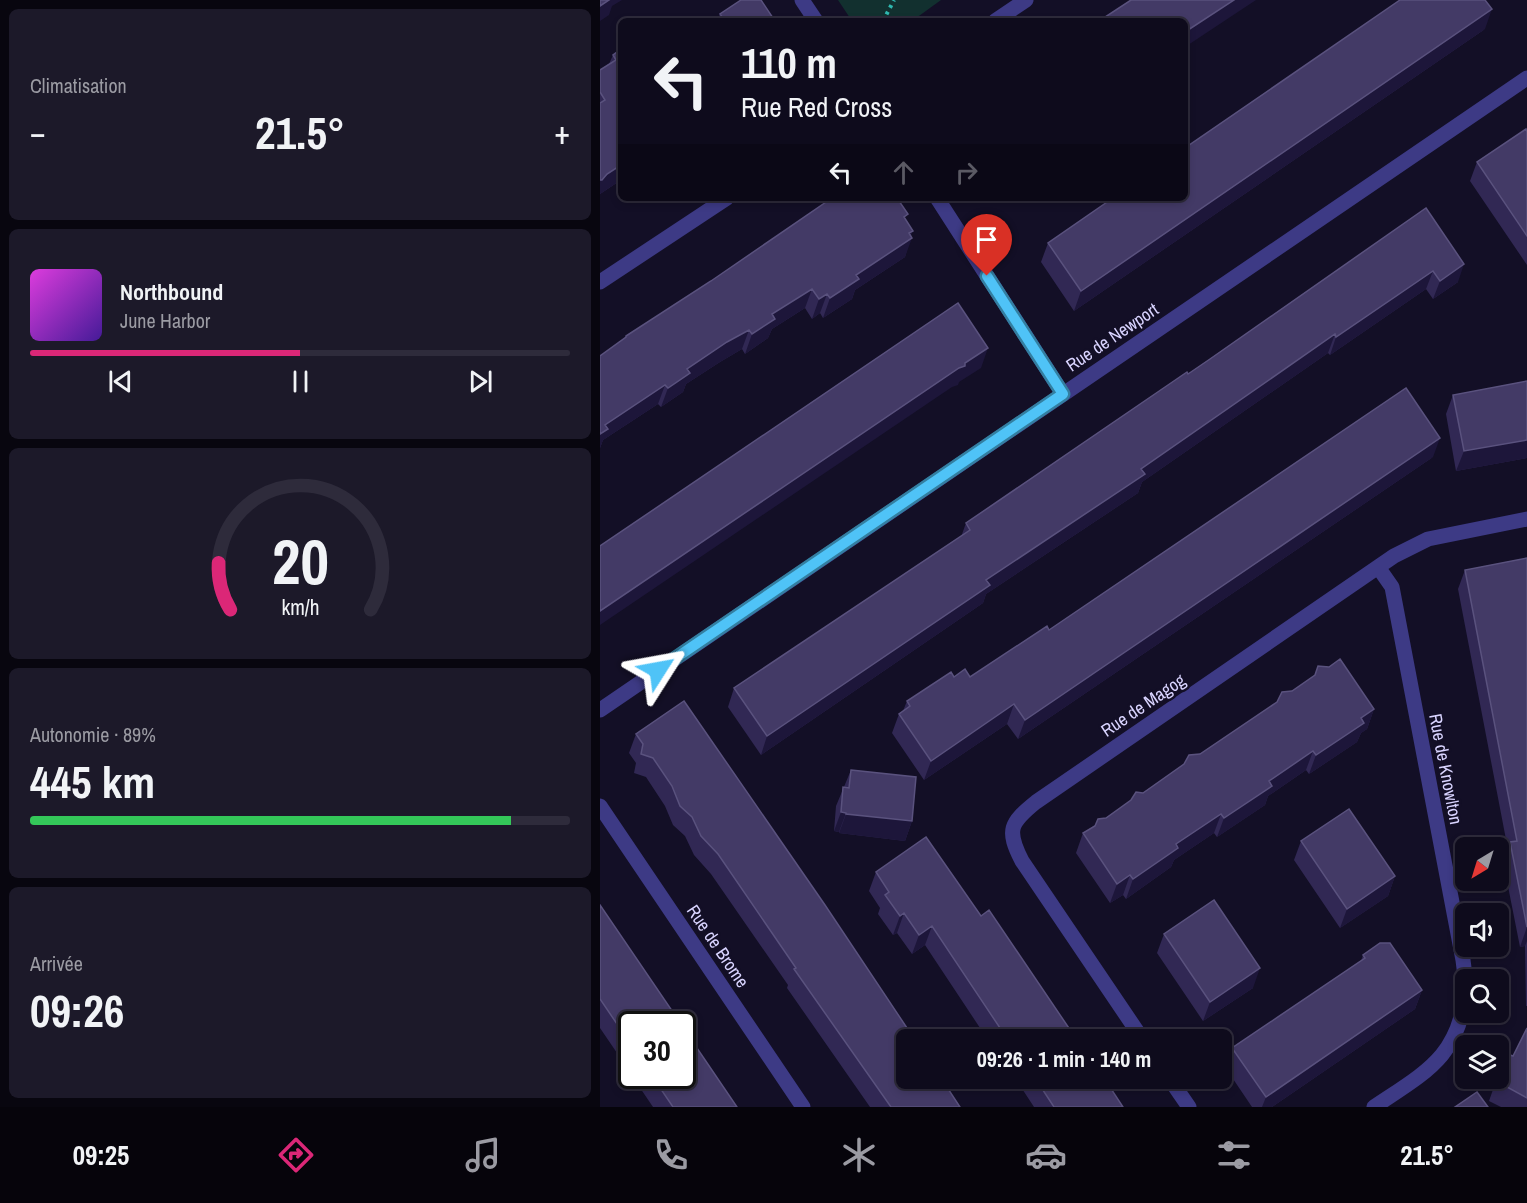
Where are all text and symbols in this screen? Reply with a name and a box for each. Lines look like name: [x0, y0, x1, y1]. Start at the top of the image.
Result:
text: 110 m: [741, 35, 837, 91]
icon: left: [642, 42, 720, 120]
text: Climatisation: [30, 72, 127, 99]
text: Rue Red Cross: [741, 89, 892, 125]
text: 21.5°: [255, 102, 345, 163]
text: −: [30, 110, 46, 154]
text: +: [554, 110, 570, 154]
icon: left: [824, 156, 857, 189]
icon: ahead: [887, 156, 920, 189]
icon: right: [950, 156, 983, 189]
pin: [961, 214, 1012, 276]
icon: arrive: [970, 223, 1003, 256]
text: Northbound: [120, 277, 223, 307]
street label: Rue de Newport: [1061, 297, 1163, 377]
text: June Harbor: [120, 307, 210, 334]
icon: previous: [104, 365, 137, 398]
icon: pause: [284, 365, 317, 398]
icon: next: [464, 365, 497, 398]
text: 20: [272, 520, 328, 604]
text: km/h: [281, 594, 319, 623]
position arrow: [626, 638, 690, 702]
street label: Rue de Magog: [1096, 667, 1191, 742]
street label: Rue de Knowlton: [1423, 711, 1469, 827]
text: Autonomie · 89%: [30, 721, 156, 748]
text: 445 km: [30, 751, 155, 812]
north arrow: [1455, 837, 1509, 891]
map controls: [1455, 837, 1509, 1089]
street label: Rue de Brome: [681, 900, 755, 992]
button: sound: [1455, 903, 1509, 957]
text: Arrivée: [30, 950, 83, 977]
button: search: [1455, 969, 1509, 1023]
text: 09:26: [30, 980, 124, 1041]
speed limit sign: 30: [618, 1011, 696, 1089]
button: layers: [1455, 1035, 1509, 1089]
text: 09:26 · 1 min · 140 m: [977, 1044, 1151, 1074]
icon: directions: [275, 1134, 317, 1176]
icon: music: [462, 1134, 504, 1176]
icon: phone: [650, 1134, 692, 1176]
icon: climate: [838, 1134, 880, 1176]
icon: car: [1025, 1134, 1067, 1176]
icon: filters: [1213, 1134, 1255, 1176]
text: 09:25: [73, 1137, 129, 1173]
text: 21.5°: [1400, 1137, 1454, 1173]

